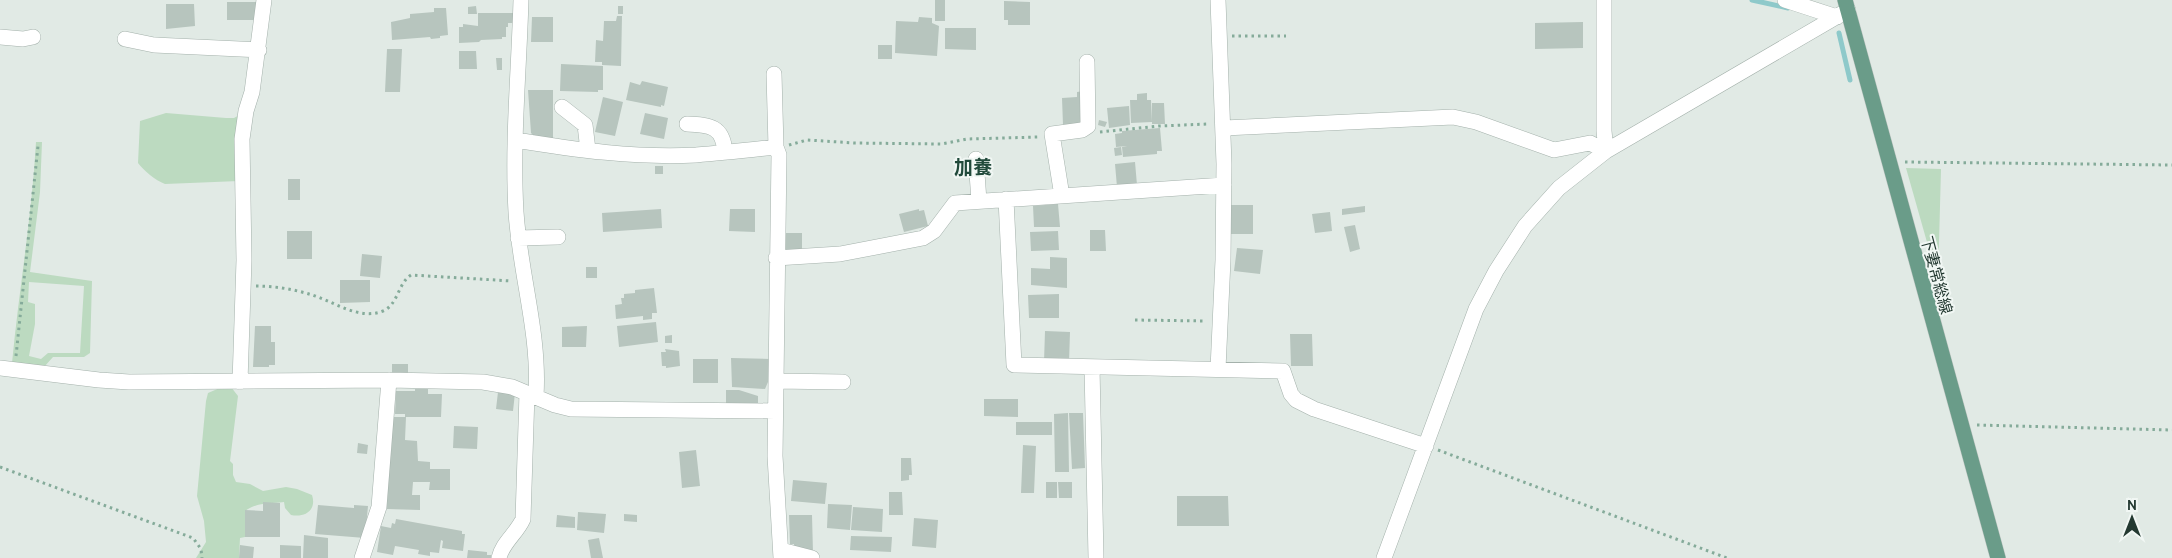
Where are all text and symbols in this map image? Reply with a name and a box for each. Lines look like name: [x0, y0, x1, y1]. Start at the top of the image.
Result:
district label: 加養: [954, 156, 992, 179]
street label: 下妻常総線: [1917, 234, 1956, 316]
north arrow: [2107, 493, 2157, 543]
text: N: [2127, 496, 2137, 514]

